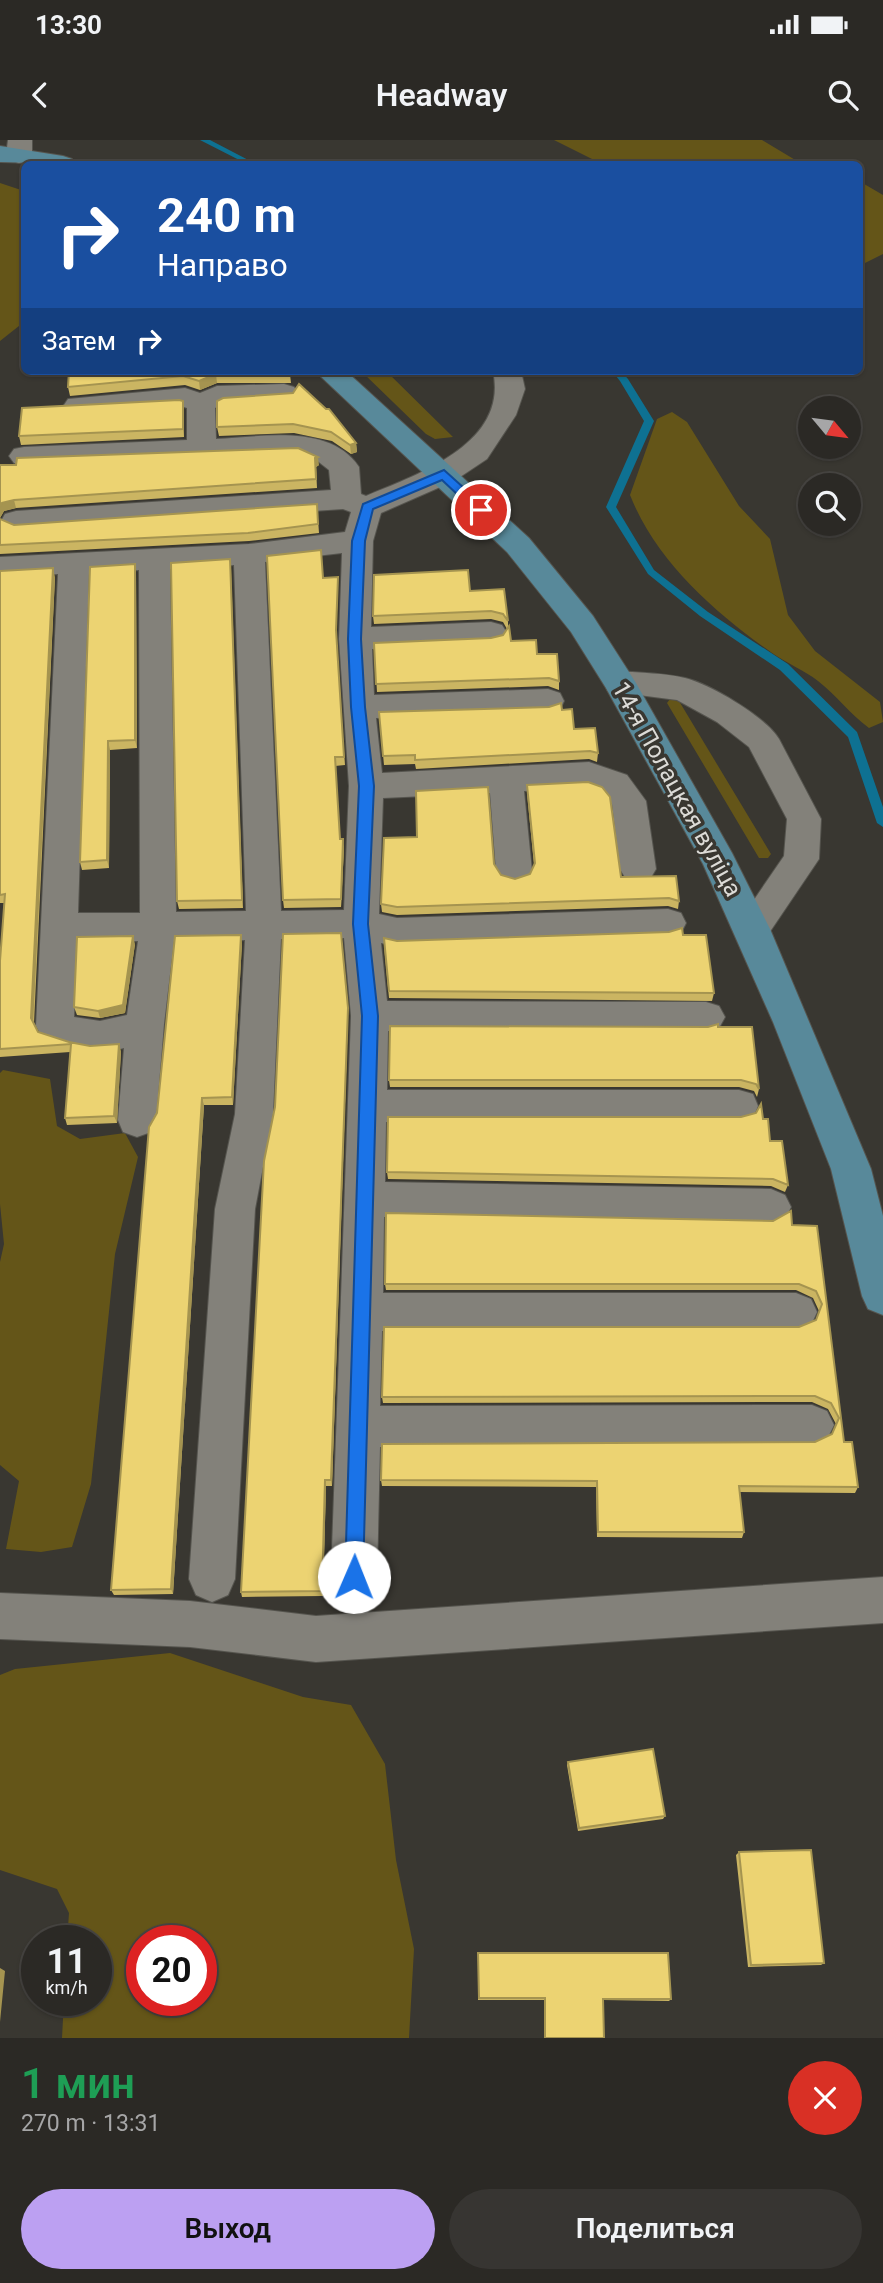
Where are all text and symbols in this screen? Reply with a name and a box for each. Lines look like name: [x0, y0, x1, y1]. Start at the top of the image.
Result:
text: 13:30: [35, 10, 102, 40]
icon: back: [21, 76, 59, 114]
text: Headway: [376, 76, 507, 114]
icon: search: [824, 76, 862, 114]
text: 240 m: [157, 187, 296, 244]
icon: right: [42, 189, 133, 280]
text: Направо: [157, 246, 288, 284]
icon: right: [130, 322, 168, 360]
text: Затем: [42, 326, 116, 356]
north arrow: [798, 396, 861, 458]
map controls: [798, 396, 861, 536]
button: search: [798, 473, 861, 536]
pin: [451, 480, 511, 540]
icon: arrive: [462, 491, 500, 529]
street label: 14-я Полацкая вуліца: [606, 677, 748, 901]
position arrow: [317, 1540, 391, 1614]
speed limit sign: 20: [126, 1925, 217, 2016]
text: 11: [46, 1941, 87, 1982]
text: km/h: [45, 1977, 88, 1998]
text: 1 мин: [21, 2059, 135, 2108]
button: close: [788, 2061, 862, 2135]
text: 270 m · 13:31: [21, 2110, 160, 2137]
button: Выход: [21, 2189, 435, 2269]
button: Поделиться: [449, 2189, 862, 2269]

